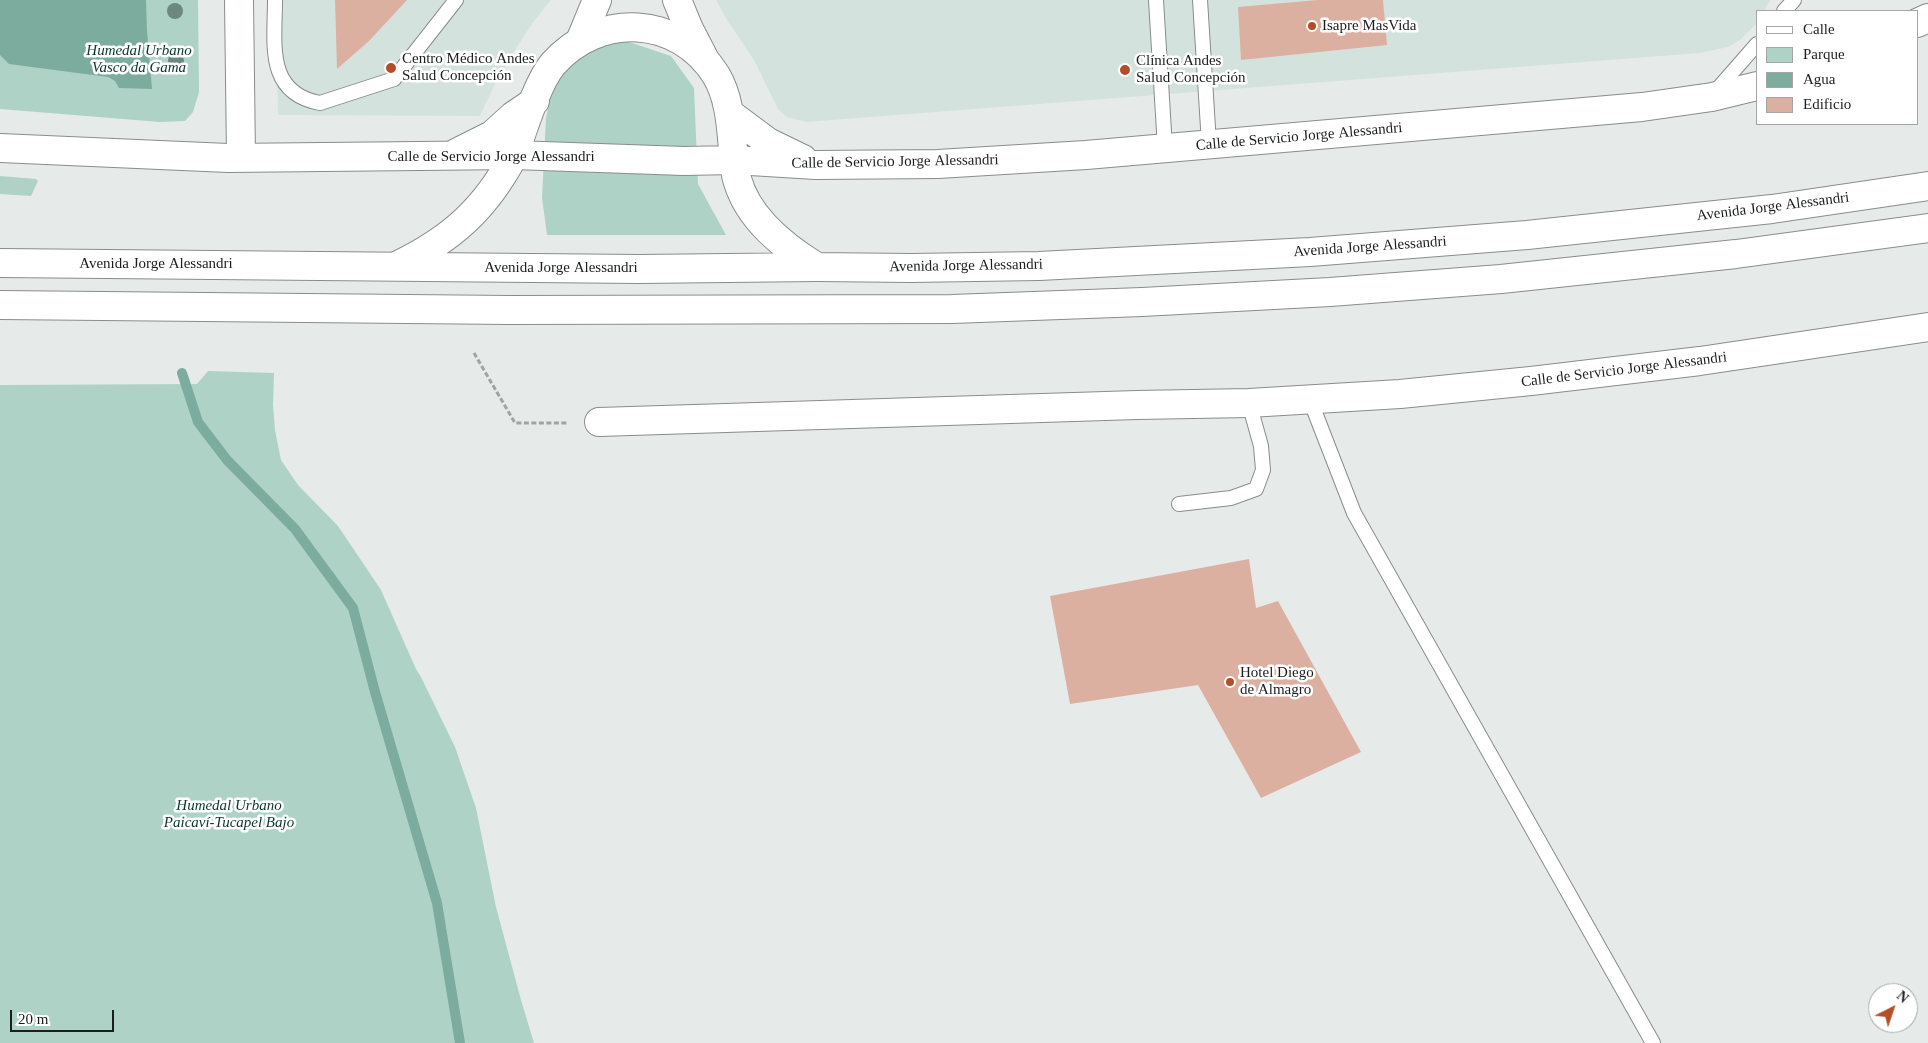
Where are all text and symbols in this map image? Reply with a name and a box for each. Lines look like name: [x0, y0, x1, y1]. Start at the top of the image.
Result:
legend: [1756, 10, 1918, 125]
place label: Isapre MasVida: [1322, 17, 1416, 35]
marker: Isapre MasVida: [1306, 20, 1318, 32]
text: Calle: [1803, 21, 1835, 37]
park label: Humedal Urbano Vasco da Gama: [86, 42, 192, 77]
text: Parque: [1803, 46, 1845, 62]
place label: Centro Médico Andes Salud Concepción: [402, 50, 534, 85]
place label: Clínica Andes Salud Concepción: [1136, 52, 1246, 87]
marker: Centro Médico Andes Salud Concepción: [384, 61, 398, 75]
marker: Clínica Andes Salud Concepción: [1118, 63, 1132, 77]
text: Agua: [1803, 71, 1836, 87]
text: Edificio: [1803, 96, 1851, 112]
street label: Calle de Servicio Jorge Alessandri: [1195, 119, 1403, 155]
street label: Calle de Servicio Jorge Alessandri: [387, 148, 595, 166]
street label: Calle de Servicio Jorge Alessandri: [791, 151, 999, 173]
street label: Avenida Jorge Alessandri: [1696, 189, 1850, 225]
street label: Avenida Jorge Alessandri: [1293, 233, 1447, 261]
street label: Avenida Jorge Alessandri: [79, 255, 233, 273]
street label: Avenida Jorge Alessandri: [889, 256, 1043, 276]
street label: Avenida Jorge Alessandri: [484, 259, 638, 277]
street label: Calle de Servicio Jorge Alessandri: [1520, 348, 1728, 392]
place label: Hotel Diego de Almagro: [1240, 664, 1314, 699]
marker: Hotel Diego de Almagro: [1224, 676, 1236, 688]
park label: Humedal Urbano Paicaví-Tucapel Bajo: [164, 797, 294, 832]
north arrow: [1868, 983, 1918, 1033]
text: N: [1894, 988, 1911, 1006]
scale bar: [12, 1000, 116, 1032]
text: 20 m: [18, 1011, 48, 1027]

